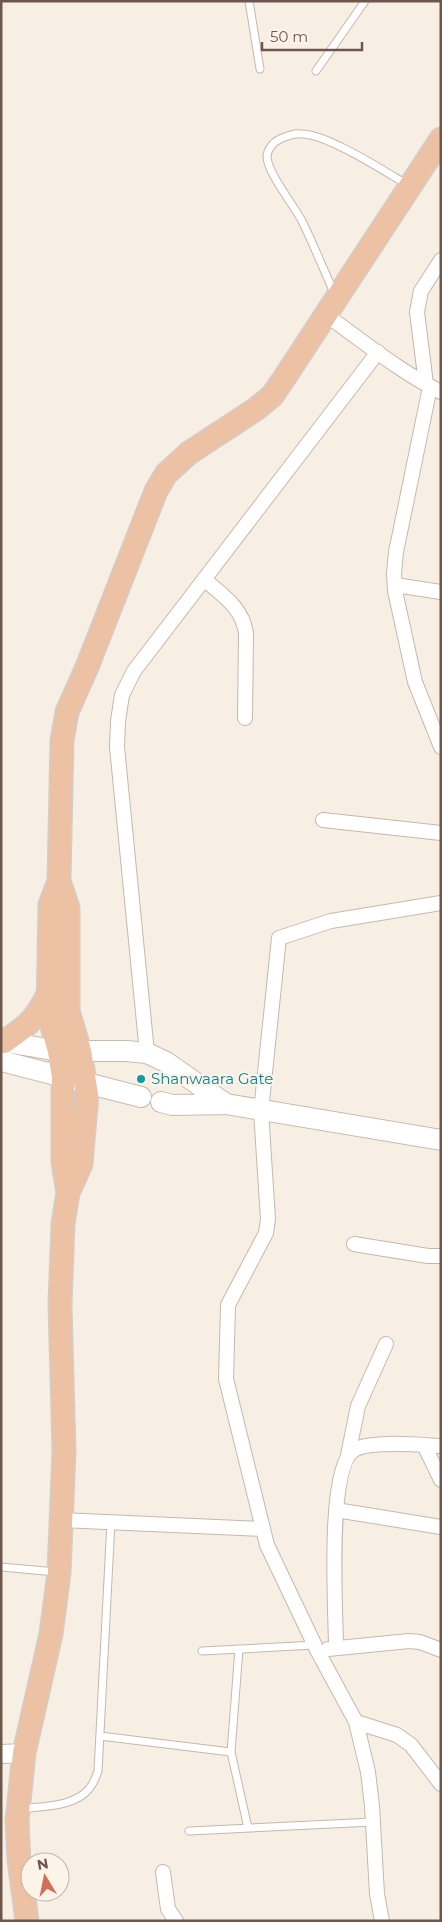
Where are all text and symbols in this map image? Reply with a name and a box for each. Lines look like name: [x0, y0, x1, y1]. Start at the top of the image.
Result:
scale bar: [262, 20, 362, 52]
text: 50 m: [270, 27, 308, 46]
place label: Shanwaara Gate: [151, 1069, 273, 1088]
marker: Shanwaara Gate: [135, 1073, 147, 1085]
north arrow: [20, 1852, 70, 1902]
text: N: [36, 1854, 50, 1874]

